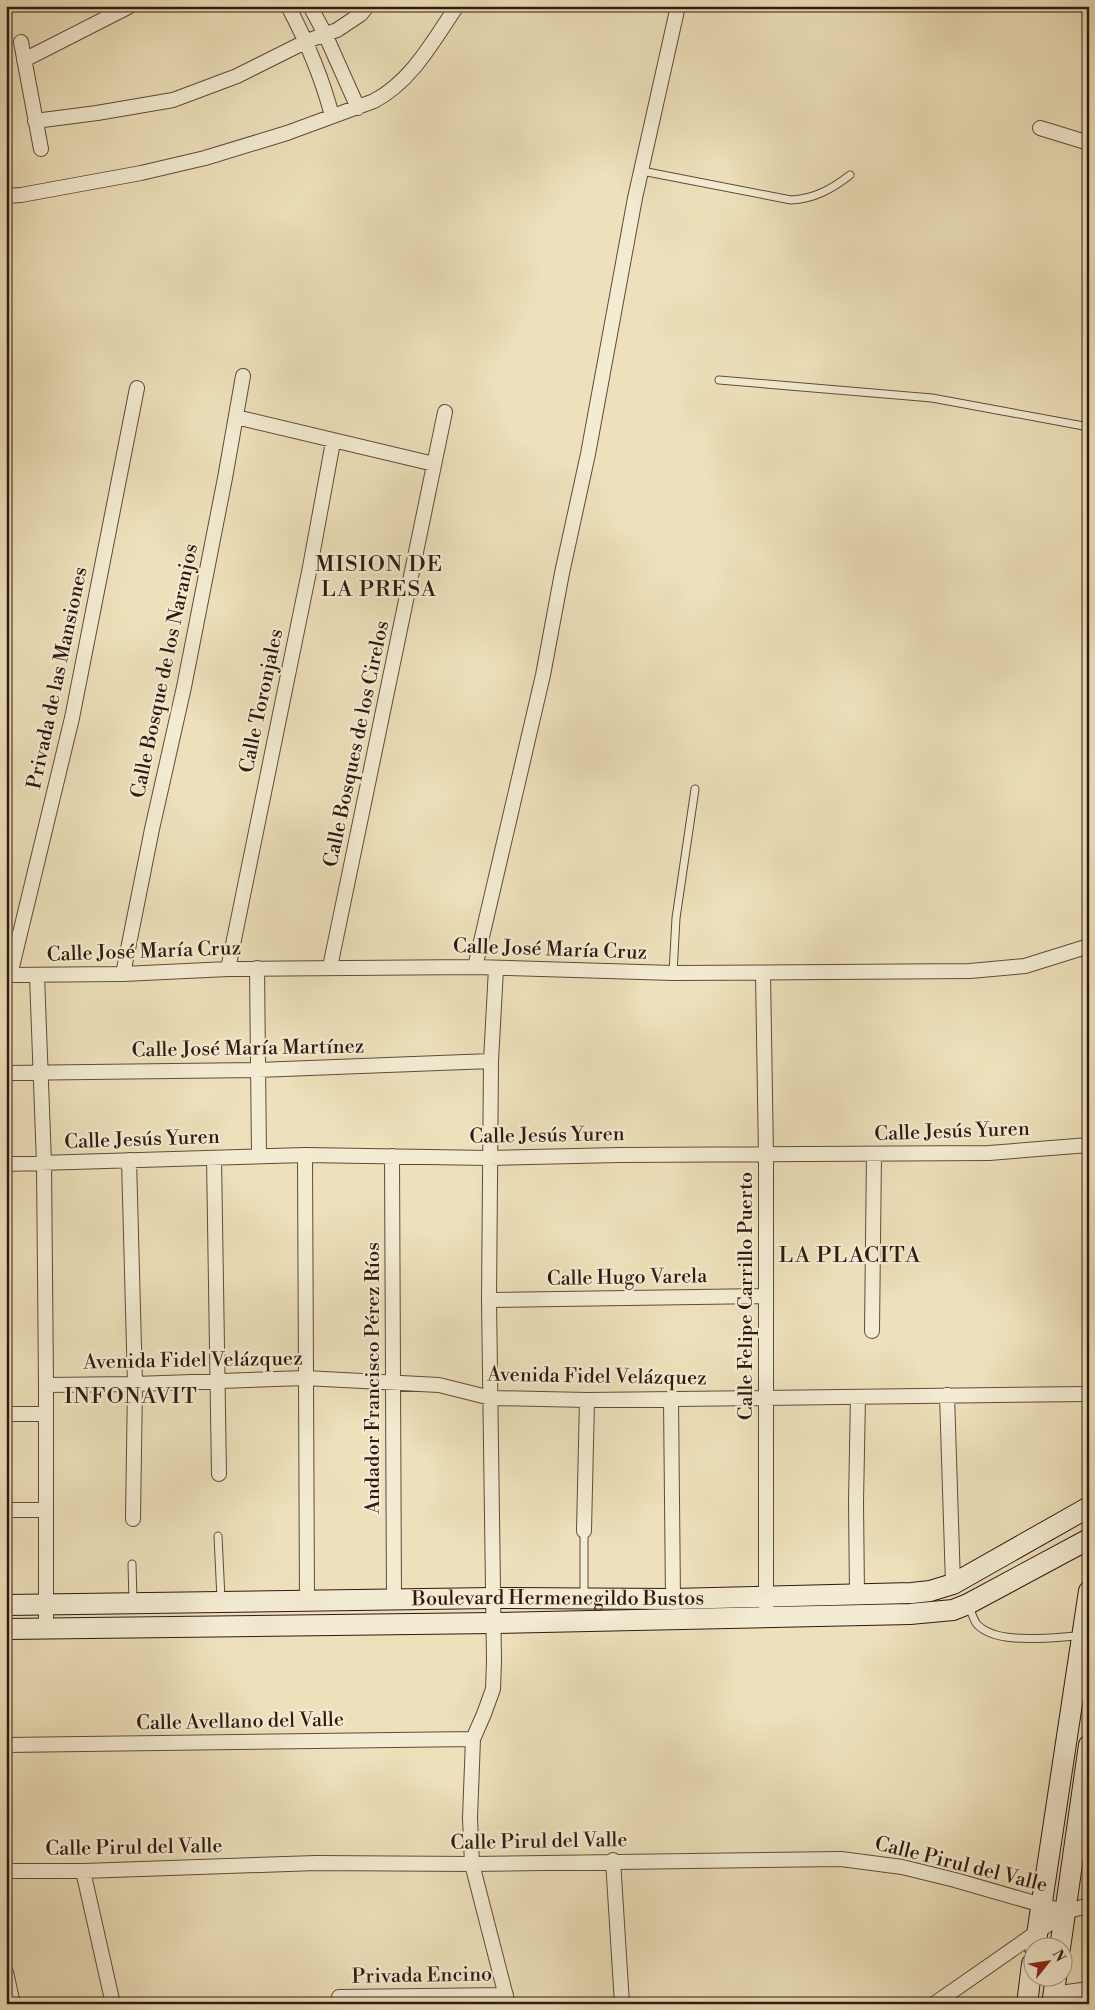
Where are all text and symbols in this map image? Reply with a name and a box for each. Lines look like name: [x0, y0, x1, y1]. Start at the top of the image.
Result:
street label: Calle Bosque de los Naranjos: [126, 542, 204, 800]
district label: MISION DE LA PRESA: [315, 551, 443, 603]
street label: Privada de las Mansiones: [22, 565, 94, 791]
street label: Calle Bosques de los Cirelos: [319, 619, 395, 869]
street label: Calle Toronjales: [235, 627, 289, 775]
street label: Calle José María Cruz: [452, 934, 648, 966]
street label: Calle José María Cruz: [46, 936, 242, 968]
street label: Calle José María Martínez: [131, 1034, 365, 1064]
street label: Calle Jesús Yuren: [874, 1117, 1030, 1147]
street label: Calle Jesús Yuren: [469, 1122, 625, 1150]
street label: Calle Jesús Yuren: [64, 1125, 220, 1155]
street label: Calle Felipe Carrillo Puerto: [734, 1172, 759, 1420]
street label: Andador Francisco Pérez Ríos: [361, 1242, 386, 1515]
district label: LA PLACITA: [779, 1242, 921, 1269]
street label: Calle Hugo Varela: [547, 1264, 708, 1292]
street label: Avenida Fidel Velázquez: [82, 1347, 303, 1375]
street label: Avenida Fidel Velázquez: [486, 1363, 707, 1391]
district label: INFONAVIT: [64, 1383, 198, 1410]
street label: Boulevard Hermenegildo Bustos: [411, 1585, 704, 1612]
street label: Calle Avellano del Valle: [136, 1708, 344, 1736]
street label: Calle Pirul del Valle: [450, 1828, 628, 1856]
street label: Calle Pirul del Valle: [872, 1831, 1050, 1899]
street label: Calle Pirul del Valle: [45, 1834, 223, 1862]
north arrow: [1022, 1938, 1072, 1988]
text: N: [1048, 1947, 1069, 1965]
street label: Privada Encino: [352, 1962, 492, 1990]

